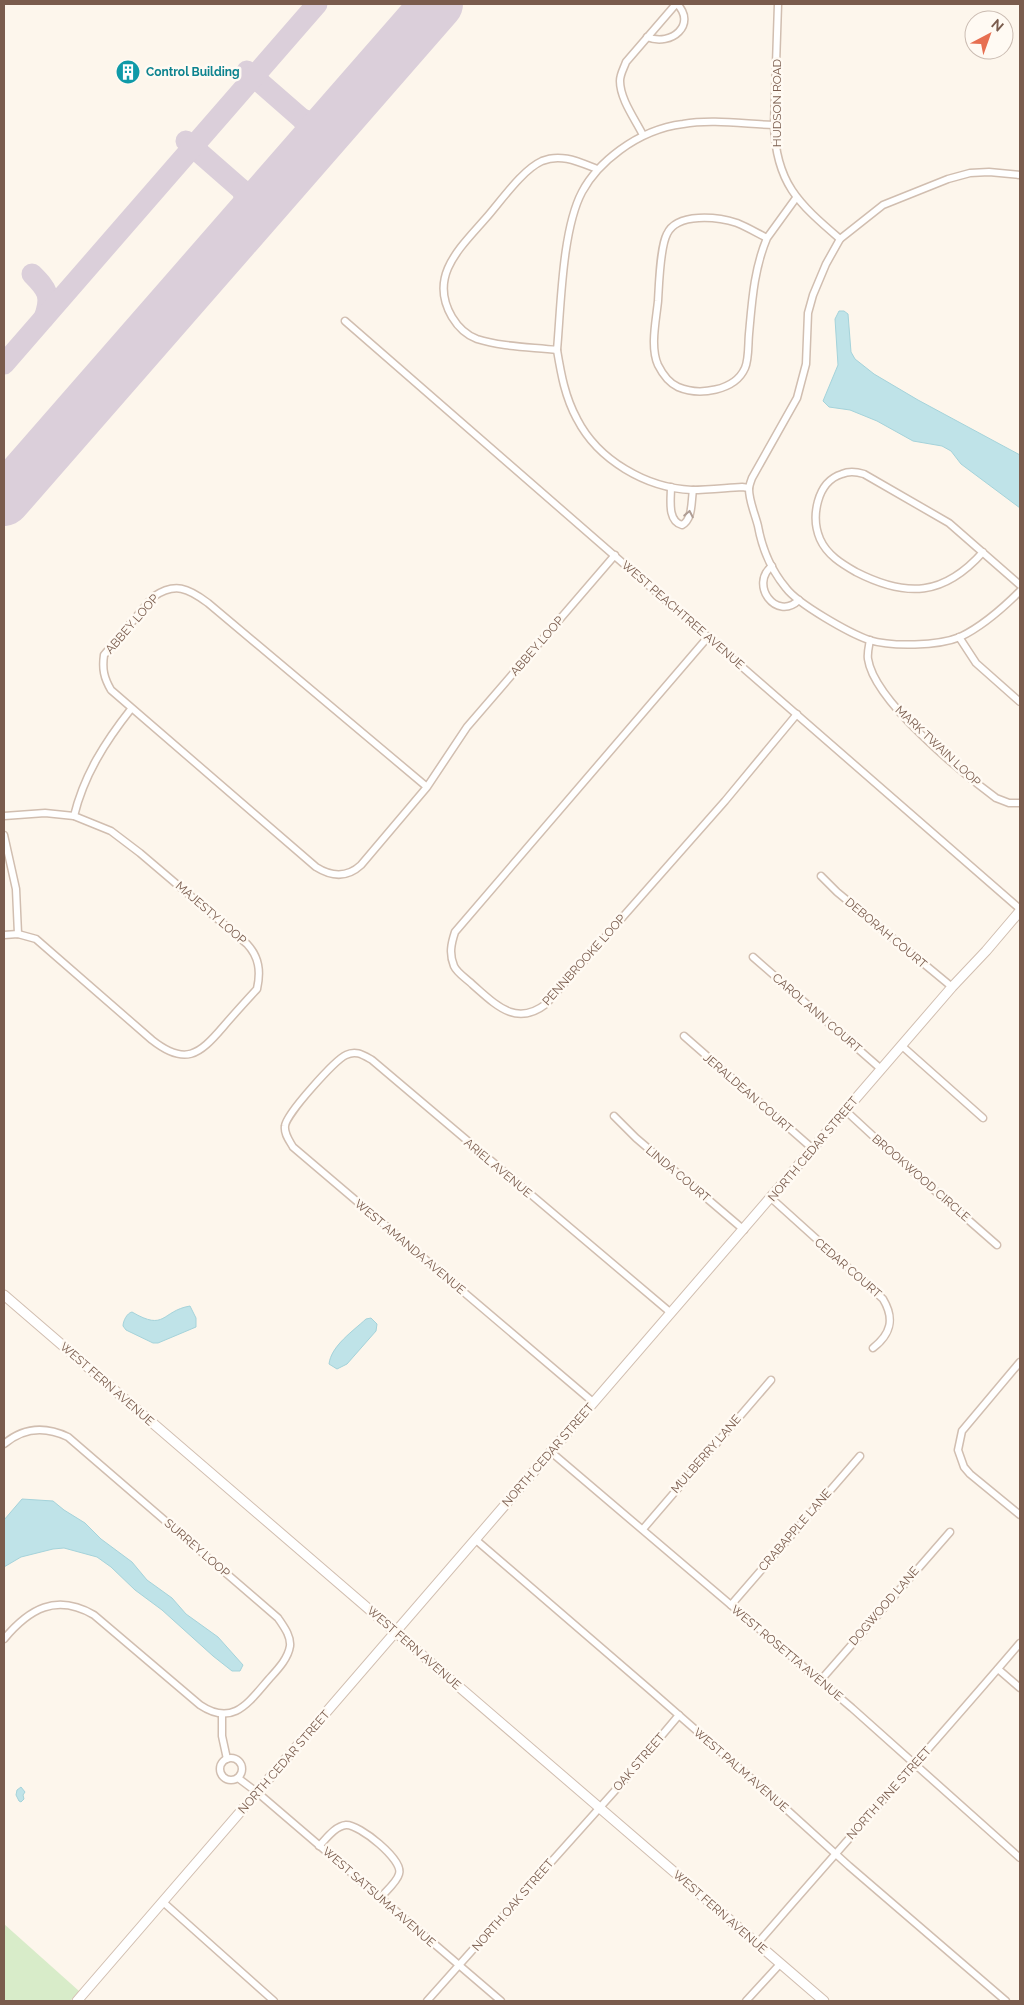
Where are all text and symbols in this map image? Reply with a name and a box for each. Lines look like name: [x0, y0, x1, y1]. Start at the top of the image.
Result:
north arrow: [964, 10, 1014, 60]
text: N: [988, 16, 1007, 35]
street label: HUDSON ROAD: [770, 58, 784, 147]
building icon: Control Building: [115, 59, 141, 85]
place label: Control Building: [146, 65, 240, 79]
one-way arrow: [683, 509, 694, 518]
street label: WEST PEACHTREE AVENUE: [619, 558, 747, 672]
street label: ABBEY LOOP: [102, 591, 162, 657]
street label: ABBEY LOOP: [507, 613, 567, 679]
street label: MARK TWAIN LOOP: [892, 703, 984, 789]
street label: MAJESTY LOOP: [173, 879, 250, 948]
street label: DEBORAH COURT: [842, 895, 930, 972]
street label: PENNBROOKE LOOP: [540, 911, 629, 1008]
street label: CAROL ANN COURT: [770, 971, 865, 1056]
street label: JERALDEAN COURT: [701, 1050, 796, 1136]
street label: NORTH CEDAR STREET: [765, 1093, 861, 1204]
street label: BROOKWOOD CIRCLE: [869, 1132, 973, 1224]
street label: ARIEL AVENUE: [461, 1136, 535, 1200]
street label: LINDA COURT: [643, 1143, 714, 1205]
street label: WEST AMANDA AVENUE: [352, 1197, 468, 1297]
street label: CEDAR COURT: [812, 1235, 885, 1301]
street label: WEST FERN AVENUE: [57, 1339, 157, 1429]
street label: NORTH CEDAR STREET: [499, 1400, 597, 1510]
street label: MULBERRY LANE: [668, 1412, 744, 1496]
street label: CRABAPPLE LANE: [756, 1486, 834, 1574]
street label: SURREY LOOP: [161, 1516, 233, 1580]
street label: DOGWOOD LANE: [846, 1564, 922, 1648]
street label: WEST ROSETTA AVENUE: [728, 1602, 846, 1704]
street label: WEST FERN AVENUE: [364, 1603, 464, 1693]
street label: NORTH CEDAR STREET: [235, 1707, 333, 1817]
street label: WEST PALM AVENUE: [691, 1725, 791, 1815]
street label: OAK STREET: [610, 1730, 668, 1794]
street label: NORTH PINE STREET: [844, 1743, 935, 1842]
street label: WEST SATSUMA AVENUE: [320, 1844, 438, 1950]
street label: NORTH OAK STREET: [469, 1856, 557, 1954]
street label: WEST FERN AVENUE: [670, 1867, 770, 1957]

